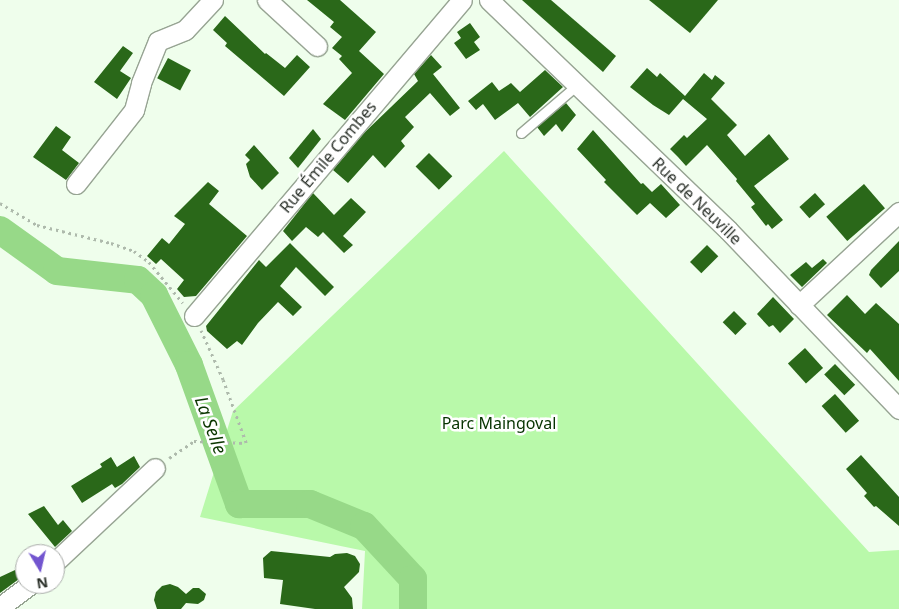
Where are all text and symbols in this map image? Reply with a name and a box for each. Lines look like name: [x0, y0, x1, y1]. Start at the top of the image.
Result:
street label: Rue Émile Combes: [276, 97, 380, 217]
street label: Rue de Neuville: [648, 154, 746, 248]
water label: La Selle: [191, 393, 231, 457]
park label: Parc Maingoval: [442, 413, 556, 433]
north arrow: [15, 544, 65, 594]
text: N: [35, 573, 49, 594]

